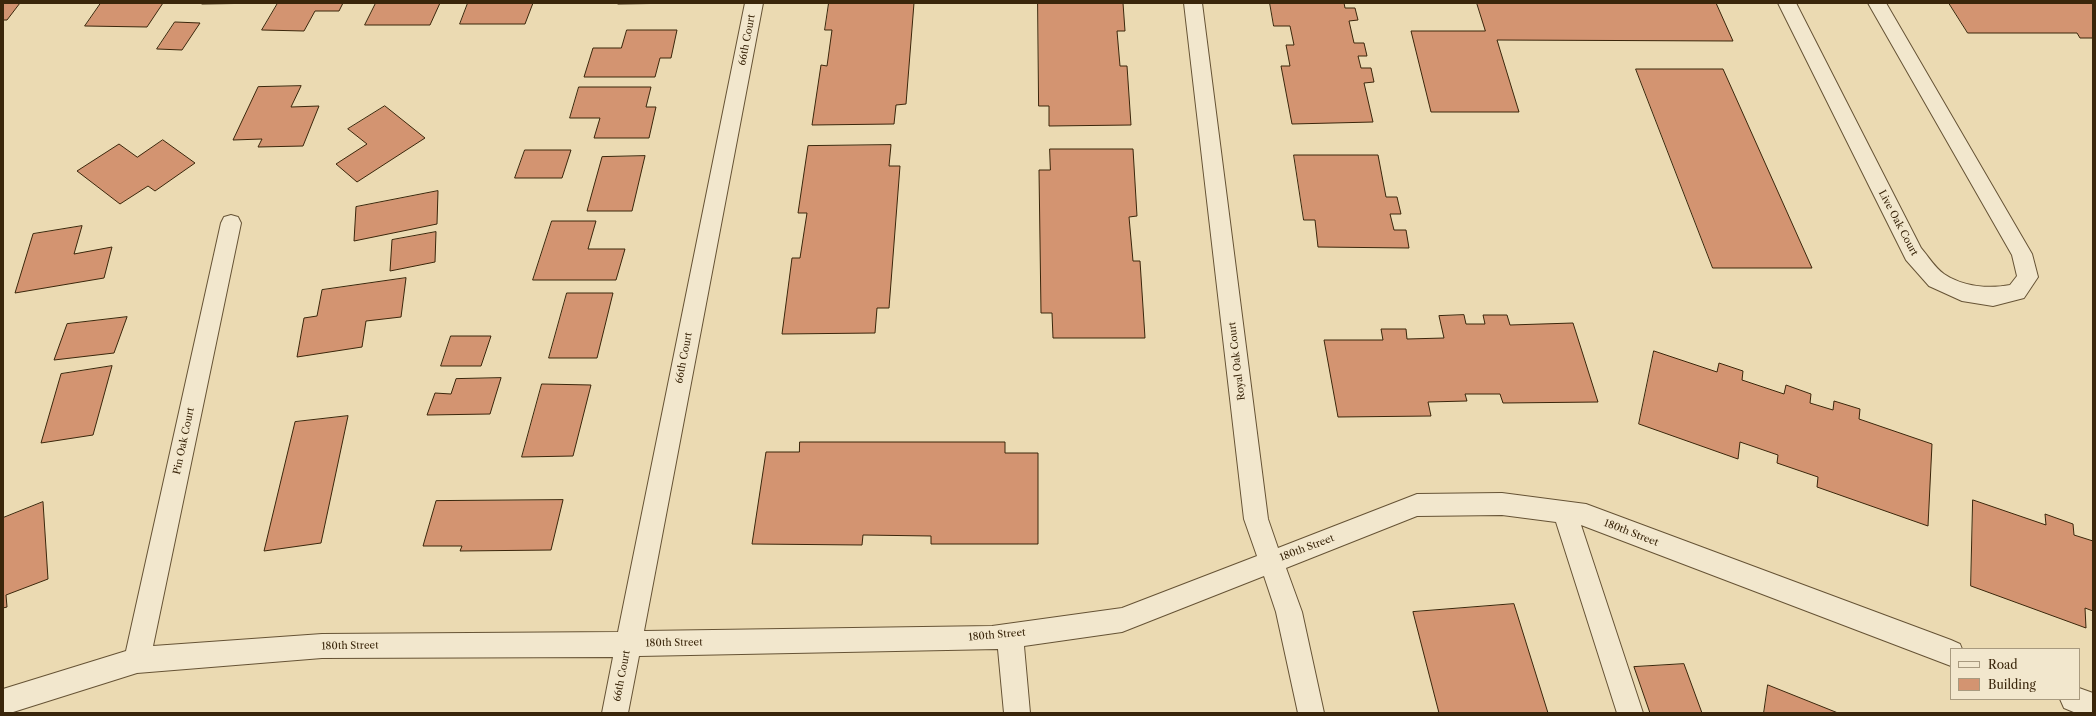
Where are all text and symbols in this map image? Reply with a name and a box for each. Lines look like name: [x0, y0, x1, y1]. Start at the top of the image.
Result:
street label: 66th Court: [736, 13, 758, 67]
street label: Live Oak Court: [1876, 188, 1920, 258]
street label: Royal Oak Court: [1226, 321, 1248, 401]
street label: 66th Court: [673, 331, 695, 385]
street label: Pin Oak Court: [171, 406, 197, 476]
street label: 180th Street: [1602, 517, 1660, 549]
street label: 180th Street: [1278, 532, 1336, 564]
street label: 180th Street: [968, 627, 1026, 643]
street label: 180th Street: [645, 637, 703, 649]
street label: 180th Street: [321, 640, 379, 652]
legend: [1950, 648, 2080, 700]
street label: 66th Court: [611, 649, 633, 703]
text: Road: [1988, 657, 2018, 672]
text: Building: [1988, 677, 2036, 692]

